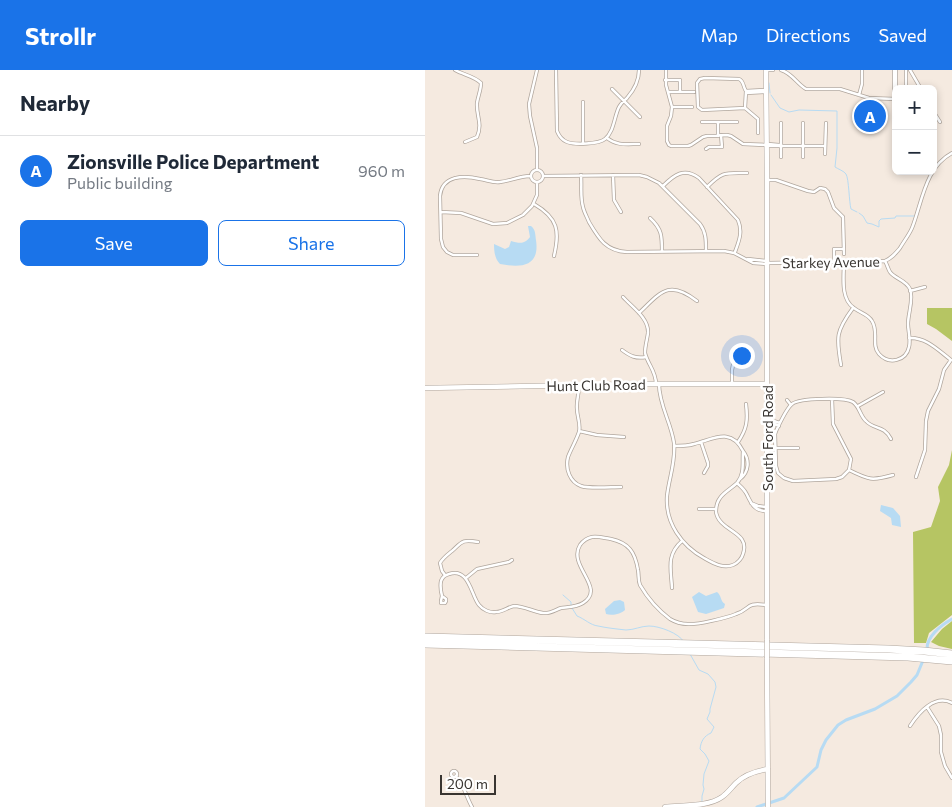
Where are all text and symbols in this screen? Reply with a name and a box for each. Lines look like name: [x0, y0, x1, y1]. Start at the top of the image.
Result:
text: Strollr: [25, 21, 96, 50]
text: Map: [701, 24, 738, 46]
text: Directions: [766, 24, 850, 46]
text: Saved: [878, 24, 927, 46]
map controls: [892, 85, 937, 175]
button: +: [892, 85, 937, 130]
text: Nearby: [20, 90, 90, 115]
pin: A: [854, 97, 886, 135]
button: −: [892, 130, 937, 175]
text: Zionsville Police Department: [67, 150, 319, 173]
text: A: [30, 161, 42, 180]
text: 960 m: [358, 161, 405, 180]
text: Public building: [67, 173, 172, 192]
button: Save: [20, 220, 208, 266]
button: Share: [218, 220, 405, 266]
street label: Starkey Avenue: [782, 253, 880, 271]
your location: [729, 343, 755, 369]
street label: Hunt Club Road: [546, 376, 646, 394]
street label: South Ford Road: [759, 385, 776, 491]
scale bar: [440, 772, 496, 795]
text: 200 m: [447, 775, 488, 792]

